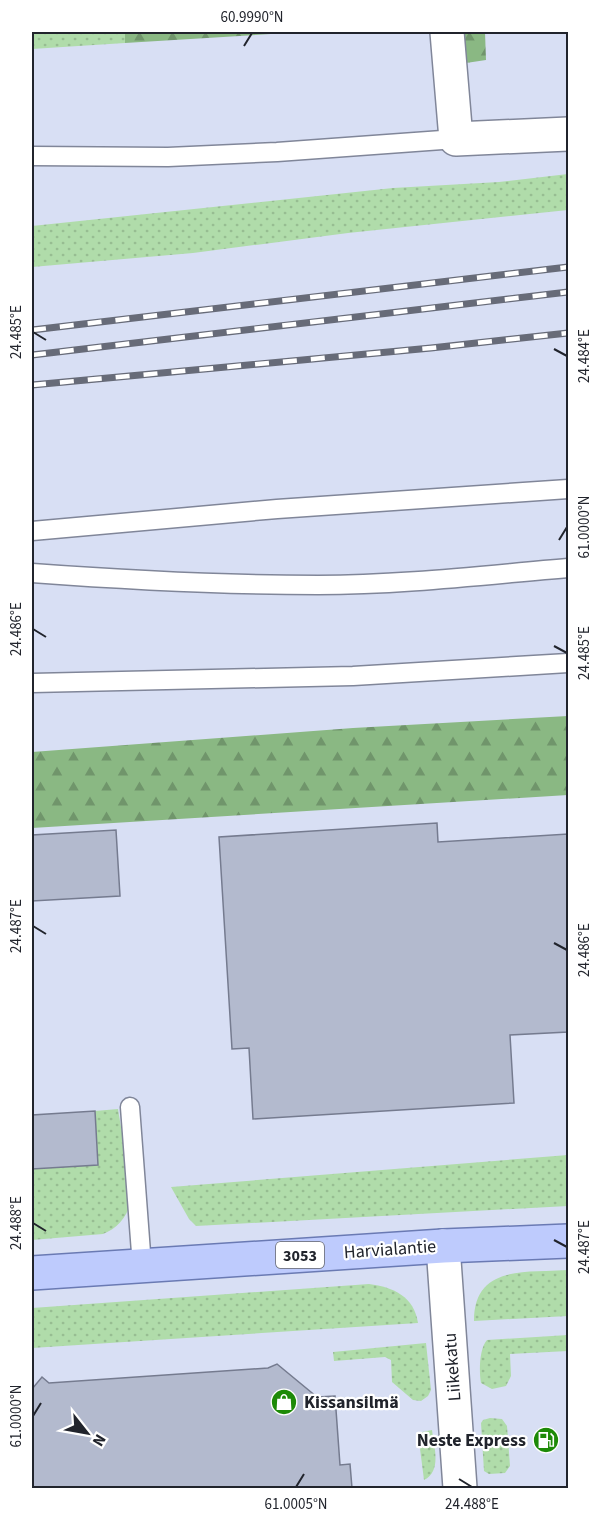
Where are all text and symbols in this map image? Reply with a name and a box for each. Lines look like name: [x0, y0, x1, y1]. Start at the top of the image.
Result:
text: 60.9990°N: [220, 7, 284, 28]
text: 24.485°E: [6, 305, 27, 359]
text: 24.484°E: [574, 329, 595, 383]
text: 61.0000°N: [574, 495, 595, 559]
text: 24.486°E: [6, 602, 27, 656]
text: 24.485°E: [574, 626, 595, 680]
text: 24.487°E: [6, 899, 27, 953]
text: 24.486°E: [574, 923, 595, 977]
text: 24.488°E: [6, 1196, 27, 1250]
text: 24.487°E: [574, 1220, 595, 1274]
street label: Harvialantie: [343, 1234, 437, 1265]
road number: 3053: [276, 1242, 324, 1268]
street label: Liikekatu: [438, 1332, 467, 1402]
text: 61.0000°N: [6, 1384, 27, 1448]
shop icon: Kissansilmä: [269, 1387, 299, 1417]
place label: Kissansilmä: [304, 1390, 399, 1415]
north arrow: [57, 1403, 117, 1463]
fuel station icon: Neste Express: [531, 1425, 561, 1455]
place label: Neste Express: [417, 1428, 526, 1453]
text: N: [87, 1430, 111, 1450]
text: 61.0005°N: [264, 1494, 328, 1515]
text: 24.488°E: [445, 1494, 499, 1515]

